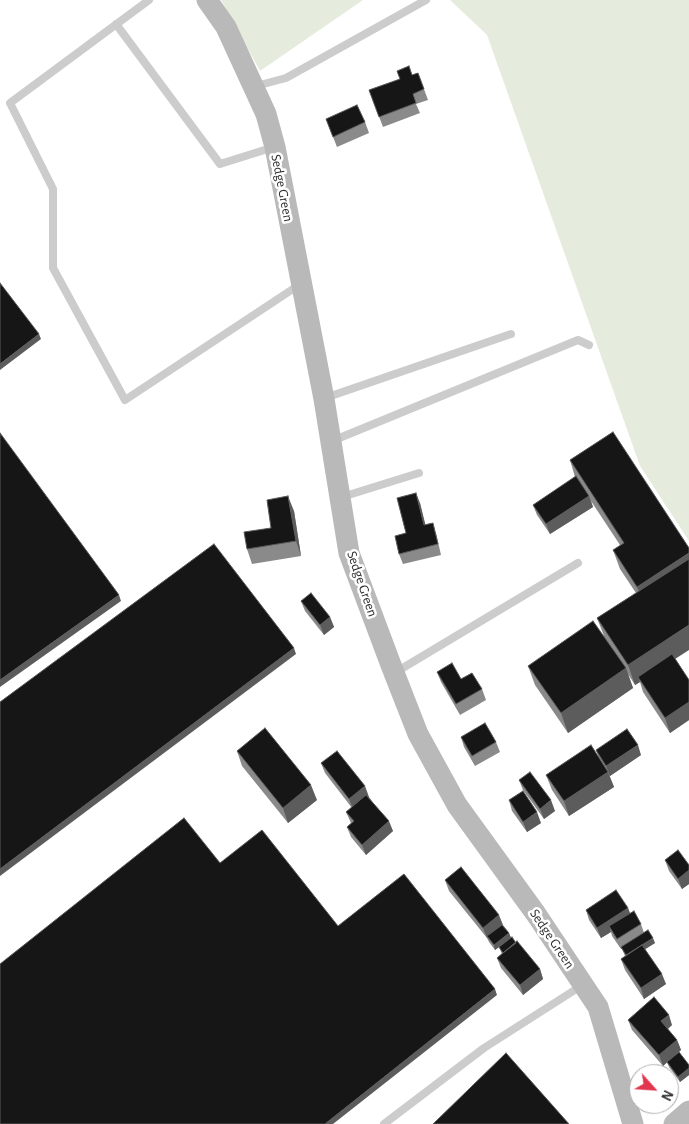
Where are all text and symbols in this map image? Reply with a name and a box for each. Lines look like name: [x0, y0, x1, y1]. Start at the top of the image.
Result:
street label: Sedge Green: [267, 153, 297, 223]
street label: Sedge Green: [343, 549, 381, 619]
street label: Sedge Green: [526, 906, 578, 972]
north arrow: [629, 1064, 679, 1114]
text: N: [658, 1088, 675, 1103]

